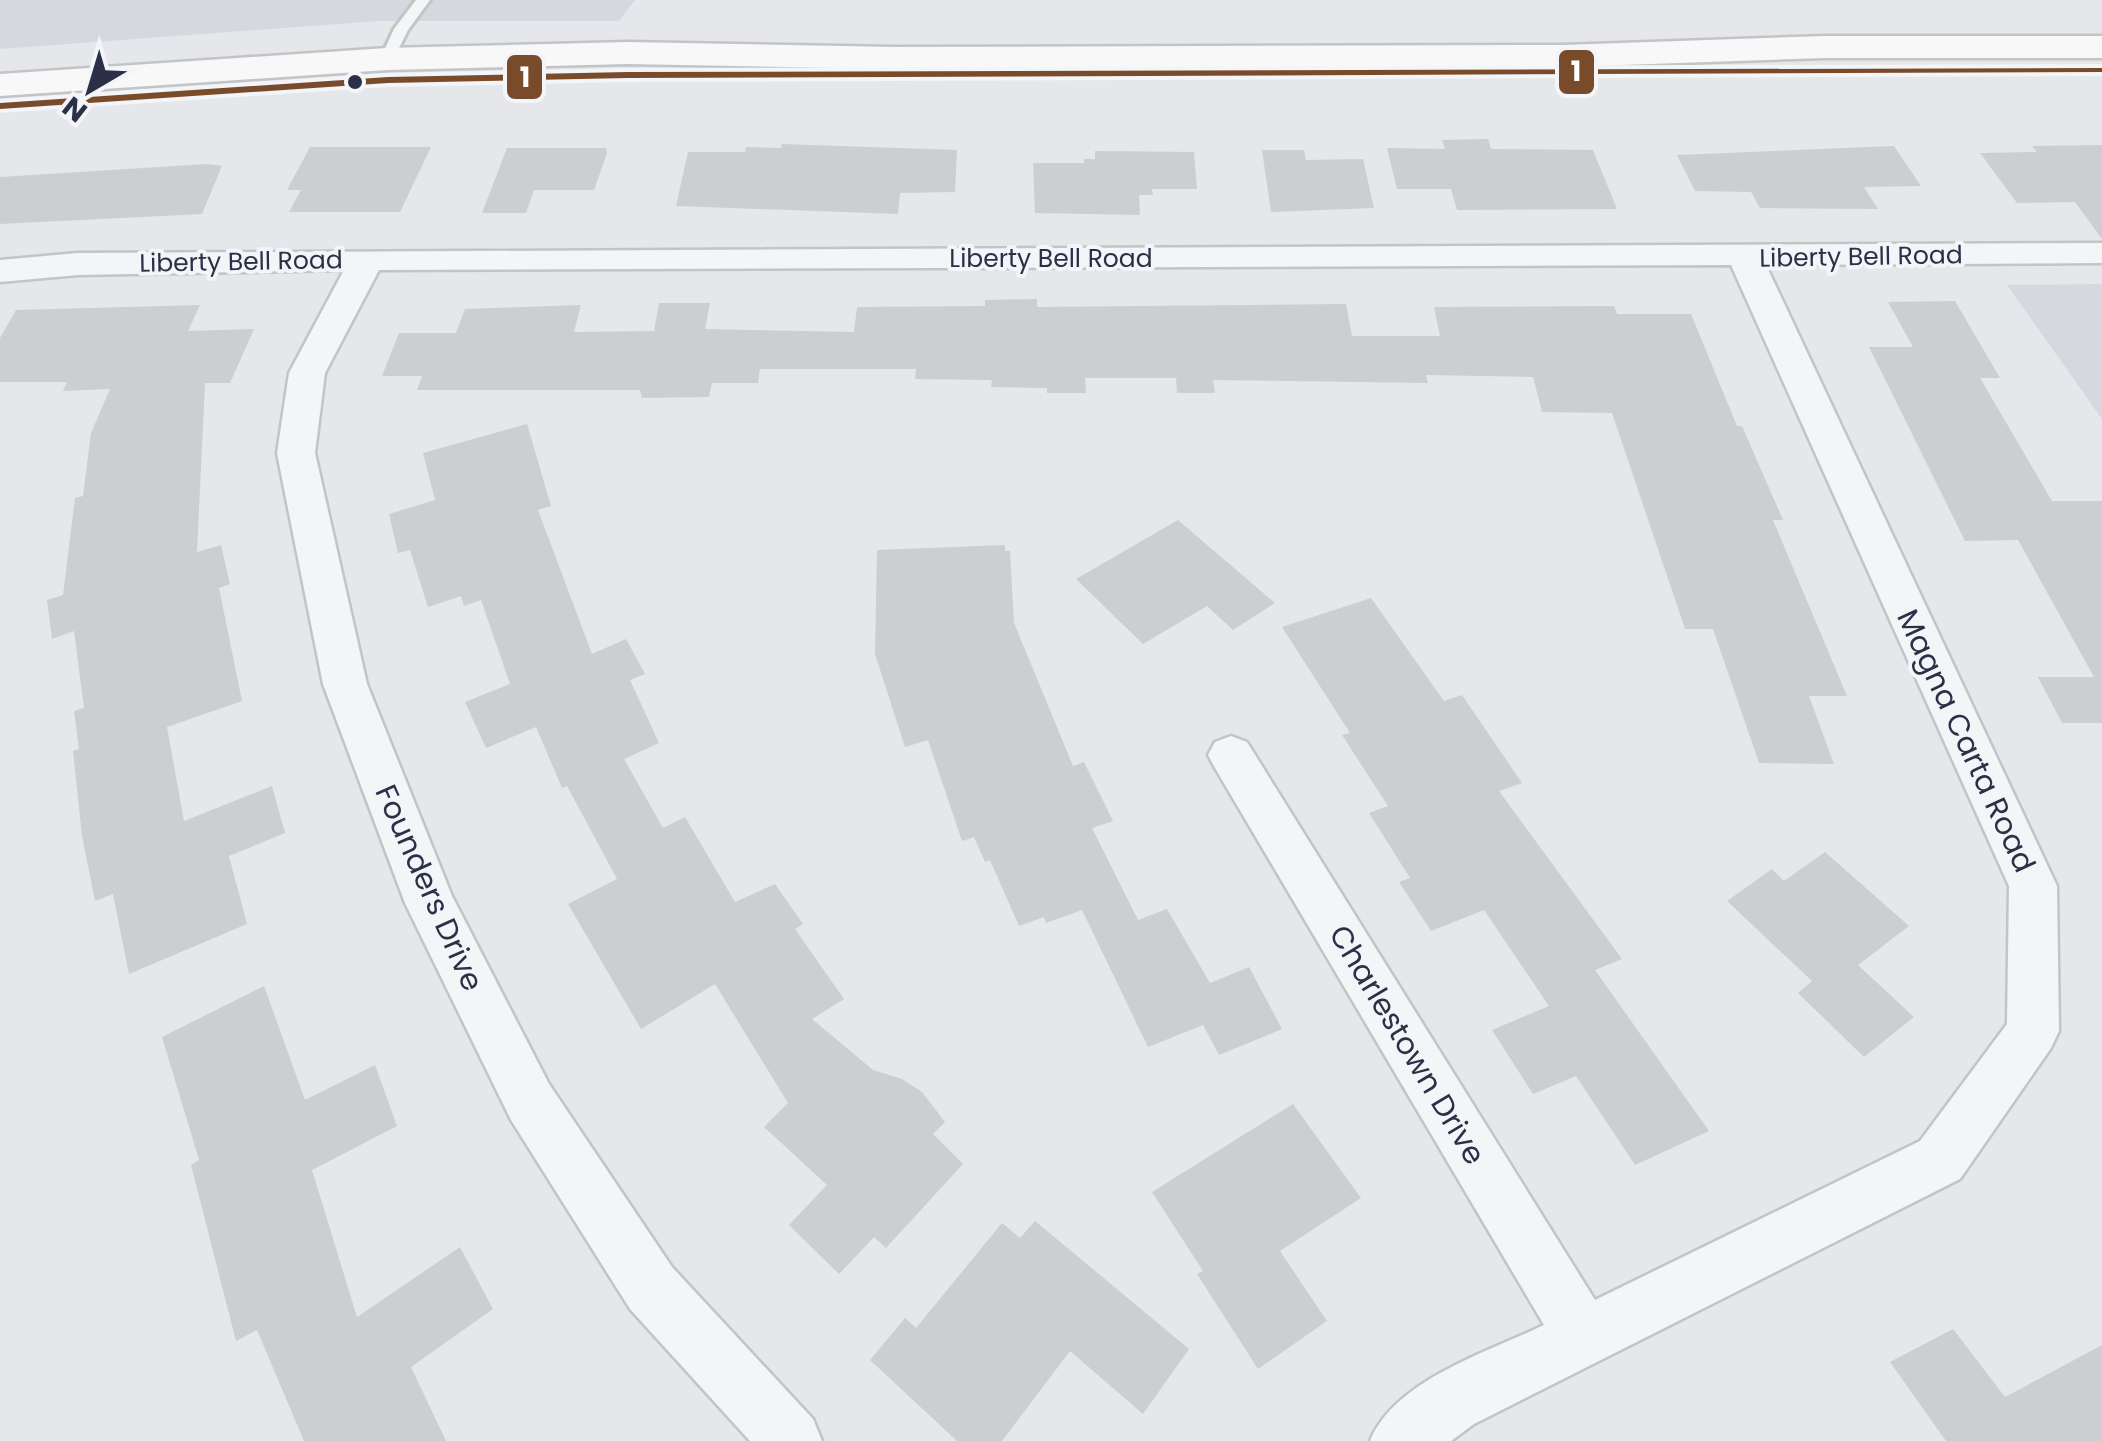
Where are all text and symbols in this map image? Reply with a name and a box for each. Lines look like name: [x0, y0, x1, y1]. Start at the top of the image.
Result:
north arrow: [40, 40, 140, 140]
line badge: 1: [1557, 48, 1596, 96]
text: 1: [1571, 52, 1581, 91]
line badge: 1: [505, 53, 544, 101]
text: 1: [520, 58, 530, 97]
unlabelled marker: [345, 72, 365, 92]
text: N: [55, 87, 95, 131]
street label: Liberty Bell Road: [1759, 237, 1963, 276]
street label: Liberty Bell Road: [949, 241, 1153, 276]
street label: Liberty Bell Road: [139, 242, 343, 281]
street label: Magna Carta Road: [1887, 602, 2046, 879]
street label: Founders Drive: [365, 778, 494, 998]
street label: Charlestown Drive: [1319, 917, 1496, 1173]

